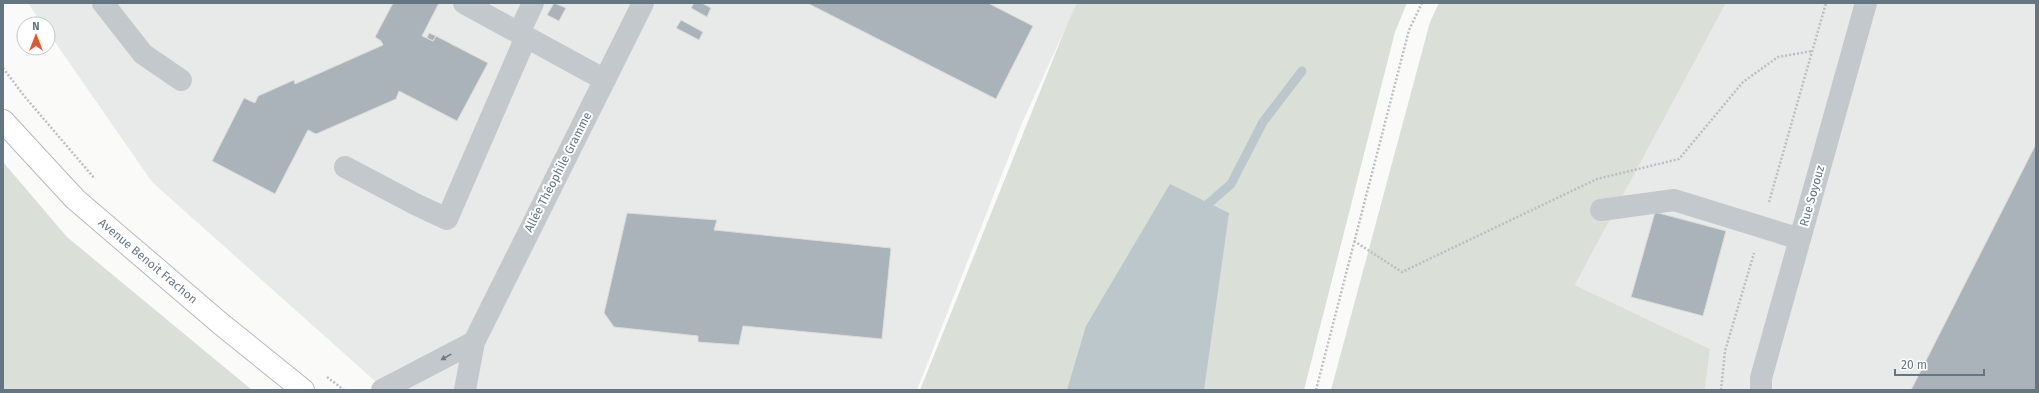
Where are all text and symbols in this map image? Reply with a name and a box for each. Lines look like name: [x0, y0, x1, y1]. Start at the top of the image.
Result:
north arrow: [16, 16, 56, 56]
text: N: [32, 20, 40, 33]
street label: Allée Théophile Gramme: [522, 110, 594, 234]
street label: Rue Soyouz: [1797, 164, 1827, 228]
street label: Avenue Benoit Frachon: [96, 216, 200, 306]
scale bar: [1895, 351, 1984, 377]
one-way arrow: [440, 354, 452, 360]
text: 20 m: [1901, 358, 1927, 372]

